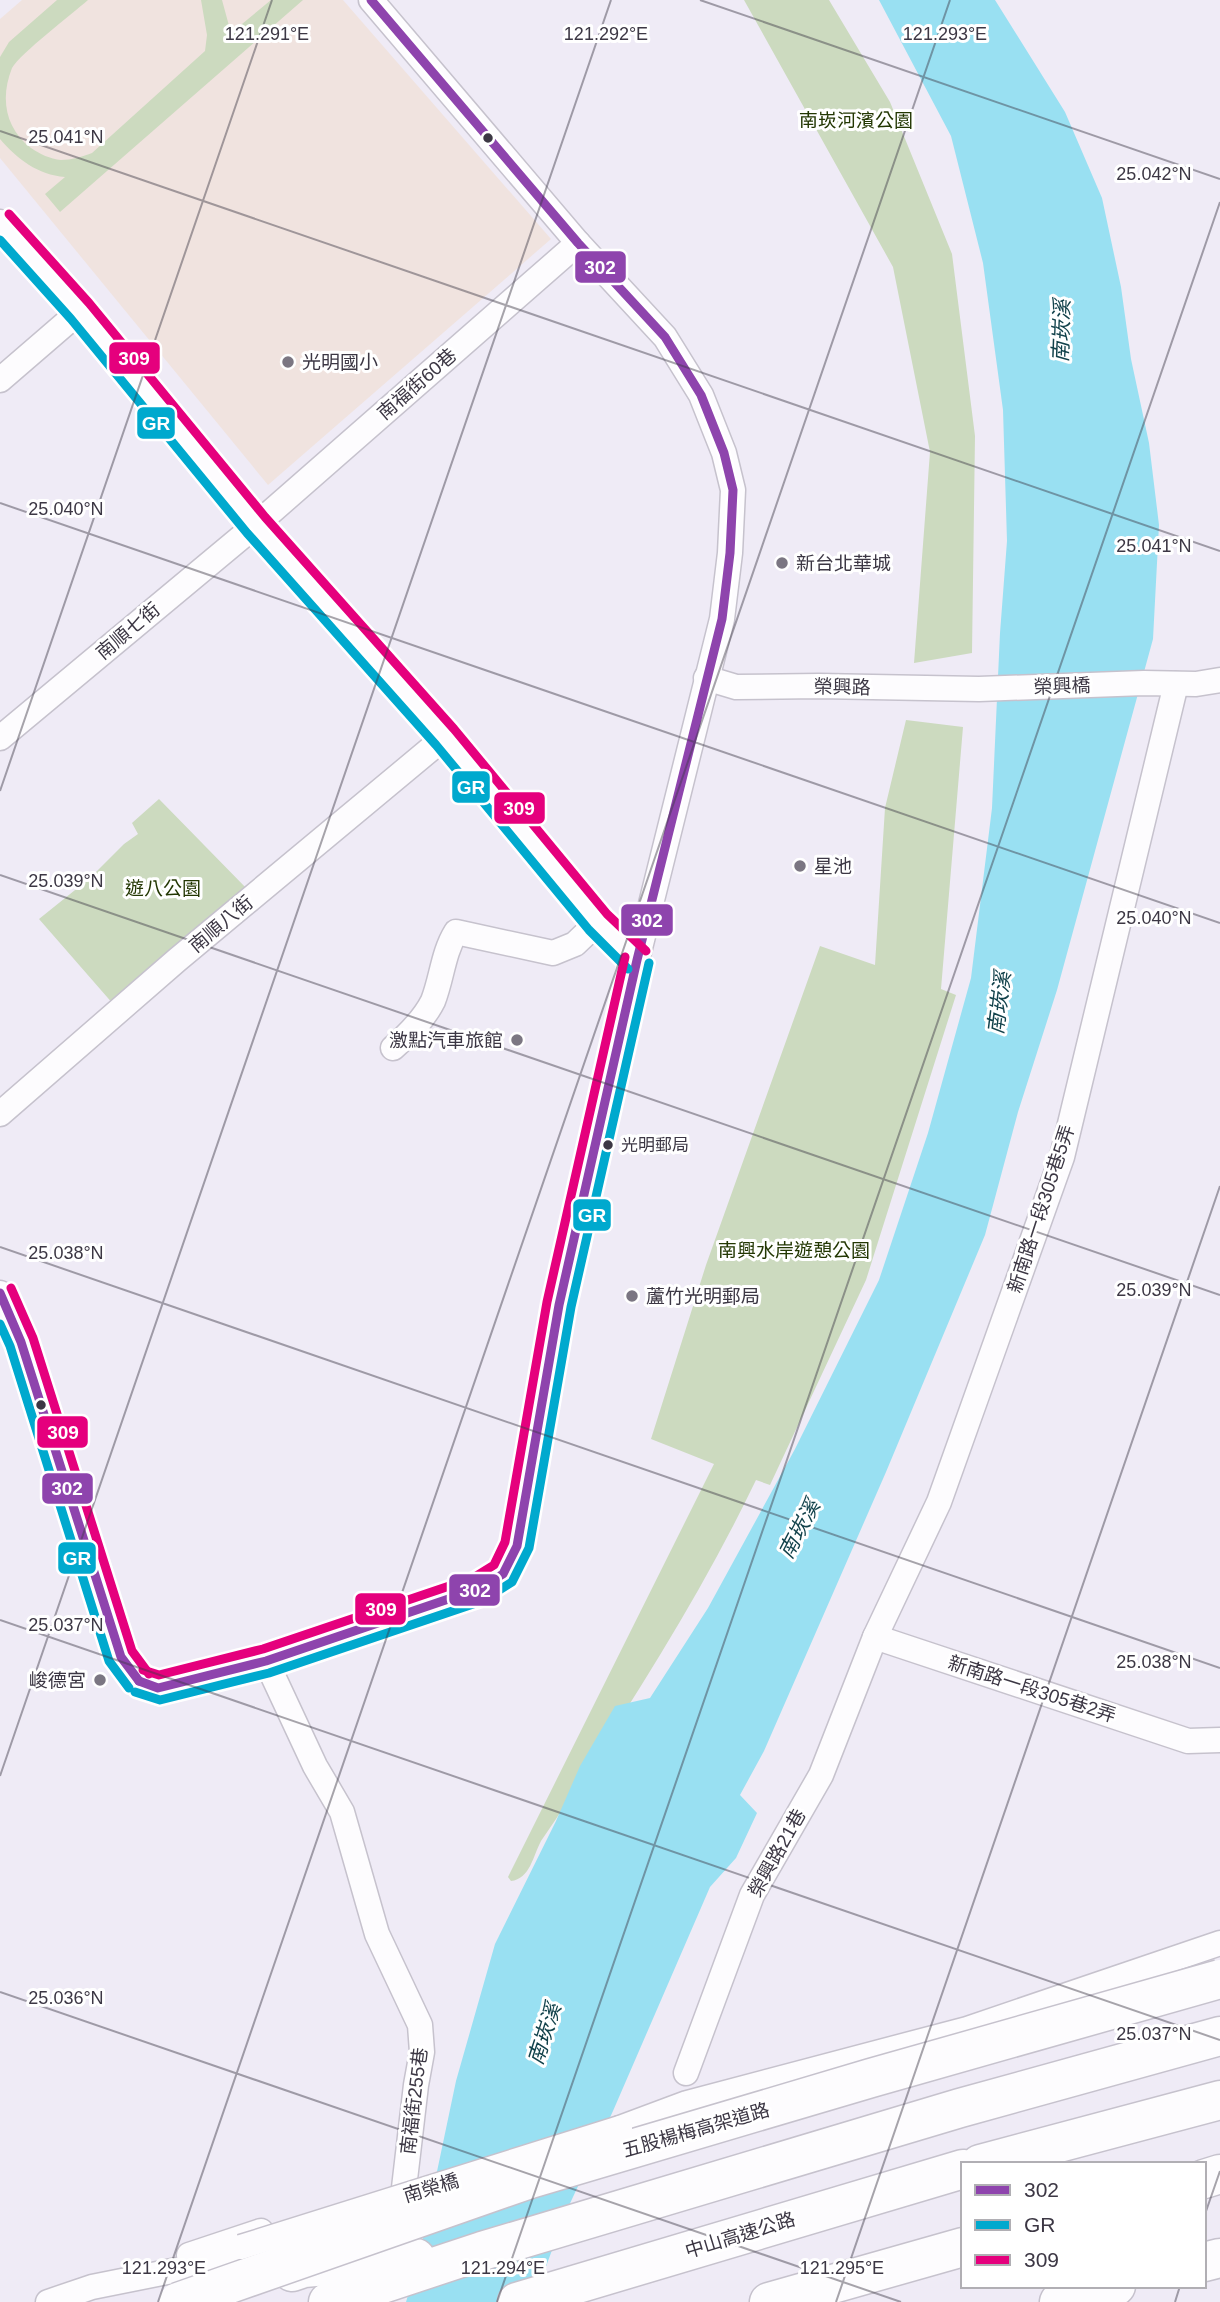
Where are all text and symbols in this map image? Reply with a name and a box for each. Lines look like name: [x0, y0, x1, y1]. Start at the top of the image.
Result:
text: 121.291°E: [225, 24, 309, 44]
text: 121.292°E: [564, 24, 648, 44]
text: 121.293°E: [903, 24, 987, 44]
park label: 南崁河濱公園: [799, 110, 913, 131]
text: 25.041°N: [28, 127, 104, 147]
unlabelled marker: [481, 131, 495, 145]
text: 25.042°N: [1116, 164, 1192, 184]
line badge: 302: [574, 250, 627, 284]
text: 302: [584, 257, 616, 278]
water label: 南崁溪: [1048, 296, 1074, 363]
line badge: 309: [108, 341, 161, 375]
street label: 南福街60巷: [373, 344, 461, 424]
text: 309: [118, 348, 150, 369]
place label: 光明國小: [302, 352, 378, 373]
marker: 光明國小: [280, 354, 296, 370]
line badge: GR: [136, 406, 176, 440]
text: GR: [142, 413, 171, 434]
text: 25.040°N: [28, 499, 104, 519]
text: 25.041°N: [1116, 536, 1192, 556]
place label: 新台北華城: [796, 553, 891, 574]
marker: 新台北華城: [774, 555, 790, 571]
street label: 南順七街: [92, 599, 164, 663]
street label: 榮興橋: [1033, 675, 1091, 697]
street label: 榮興路: [813, 676, 871, 698]
line badge: GR: [451, 770, 491, 804]
text: GR: [457, 777, 486, 798]
line badge: 309: [493, 791, 546, 825]
text: 309: [503, 798, 535, 819]
place label: 星池: [814, 856, 852, 877]
marker: 星池: [792, 858, 808, 874]
text: 25.039°N: [28, 871, 104, 891]
park label: 遊八公園: [125, 878, 201, 899]
street label: 南順八街: [185, 892, 257, 956]
line badge: 302: [620, 903, 674, 937]
text: 25.040°N: [1116, 908, 1192, 928]
text: 302: [631, 910, 663, 931]
water label: 南崁溪: [984, 967, 1015, 1036]
place label: 激點汽車旅館: [389, 1030, 503, 1051]
marker: 激點汽車旅館: [509, 1032, 525, 1048]
street label: 新南路一段305巷5弄: [1004, 1122, 1078, 1296]
place label: 光明郵局: [621, 1136, 689, 1155]
marker: 光明郵局: [601, 1138, 615, 1152]
line badge: GR: [572, 1198, 612, 1232]
text: GR: [578, 1205, 607, 1226]
park label: 南興水岸遊憩公園: [718, 1240, 870, 1261]
text: 25.038°N: [28, 1243, 104, 1263]
text: 25.039°N: [1116, 1280, 1192, 1300]
place label: 蘆竹光明郵局: [646, 1286, 760, 1307]
marker: 蘆竹光明郵局: [624, 1288, 640, 1304]
unlabelled marker: [34, 1398, 48, 1412]
line badge: 309: [36, 1415, 89, 1449]
text: 309: [47, 1422, 79, 1443]
line badge: 302: [41, 1472, 94, 1505]
text: 302: [51, 1478, 83, 1499]
water label: 南崁溪: [774, 1493, 825, 1562]
line badge: GR: [57, 1541, 97, 1575]
text: GR: [63, 1548, 92, 1569]
line badge: 302: [448, 1573, 501, 1607]
text: 302: [459, 1580, 491, 1601]
line badge: 309: [354, 1592, 407, 1626]
text: 309: [365, 1599, 397, 1620]
text: 25.037°N: [28, 1615, 104, 1635]
street label: 新南路一段305巷2弄: [945, 1652, 1119, 1726]
text: 25.038°N: [1116, 1652, 1192, 1672]
place label: 峻德宮: [29, 1670, 86, 1691]
marker: 峻德宮: [92, 1672, 108, 1688]
street label: 榮興路21巷: [744, 1805, 810, 1901]
text: 25.036°N: [28, 1988, 104, 2008]
water label: 南崁溪: [523, 1998, 566, 2068]
text: 25.037°N: [1116, 2024, 1192, 2044]
street label: 南福街255巷: [397, 2046, 431, 2156]
street label: 五股楊梅高架道路: [620, 2099, 772, 2161]
legend: [961, 2162, 1206, 2288]
street label: 南榮橋: [401, 2170, 461, 2206]
text: 302: [1024, 2178, 1059, 2201]
street label: 中山高速公路: [682, 2208, 798, 2262]
text: GR: [1024, 2213, 1056, 2236]
text: 309: [1024, 2248, 1059, 2271]
text: 121.293°E: [122, 2258, 206, 2278]
text: 121.294°E: [461, 2258, 545, 2278]
text: 121.295°E: [800, 2258, 884, 2278]

